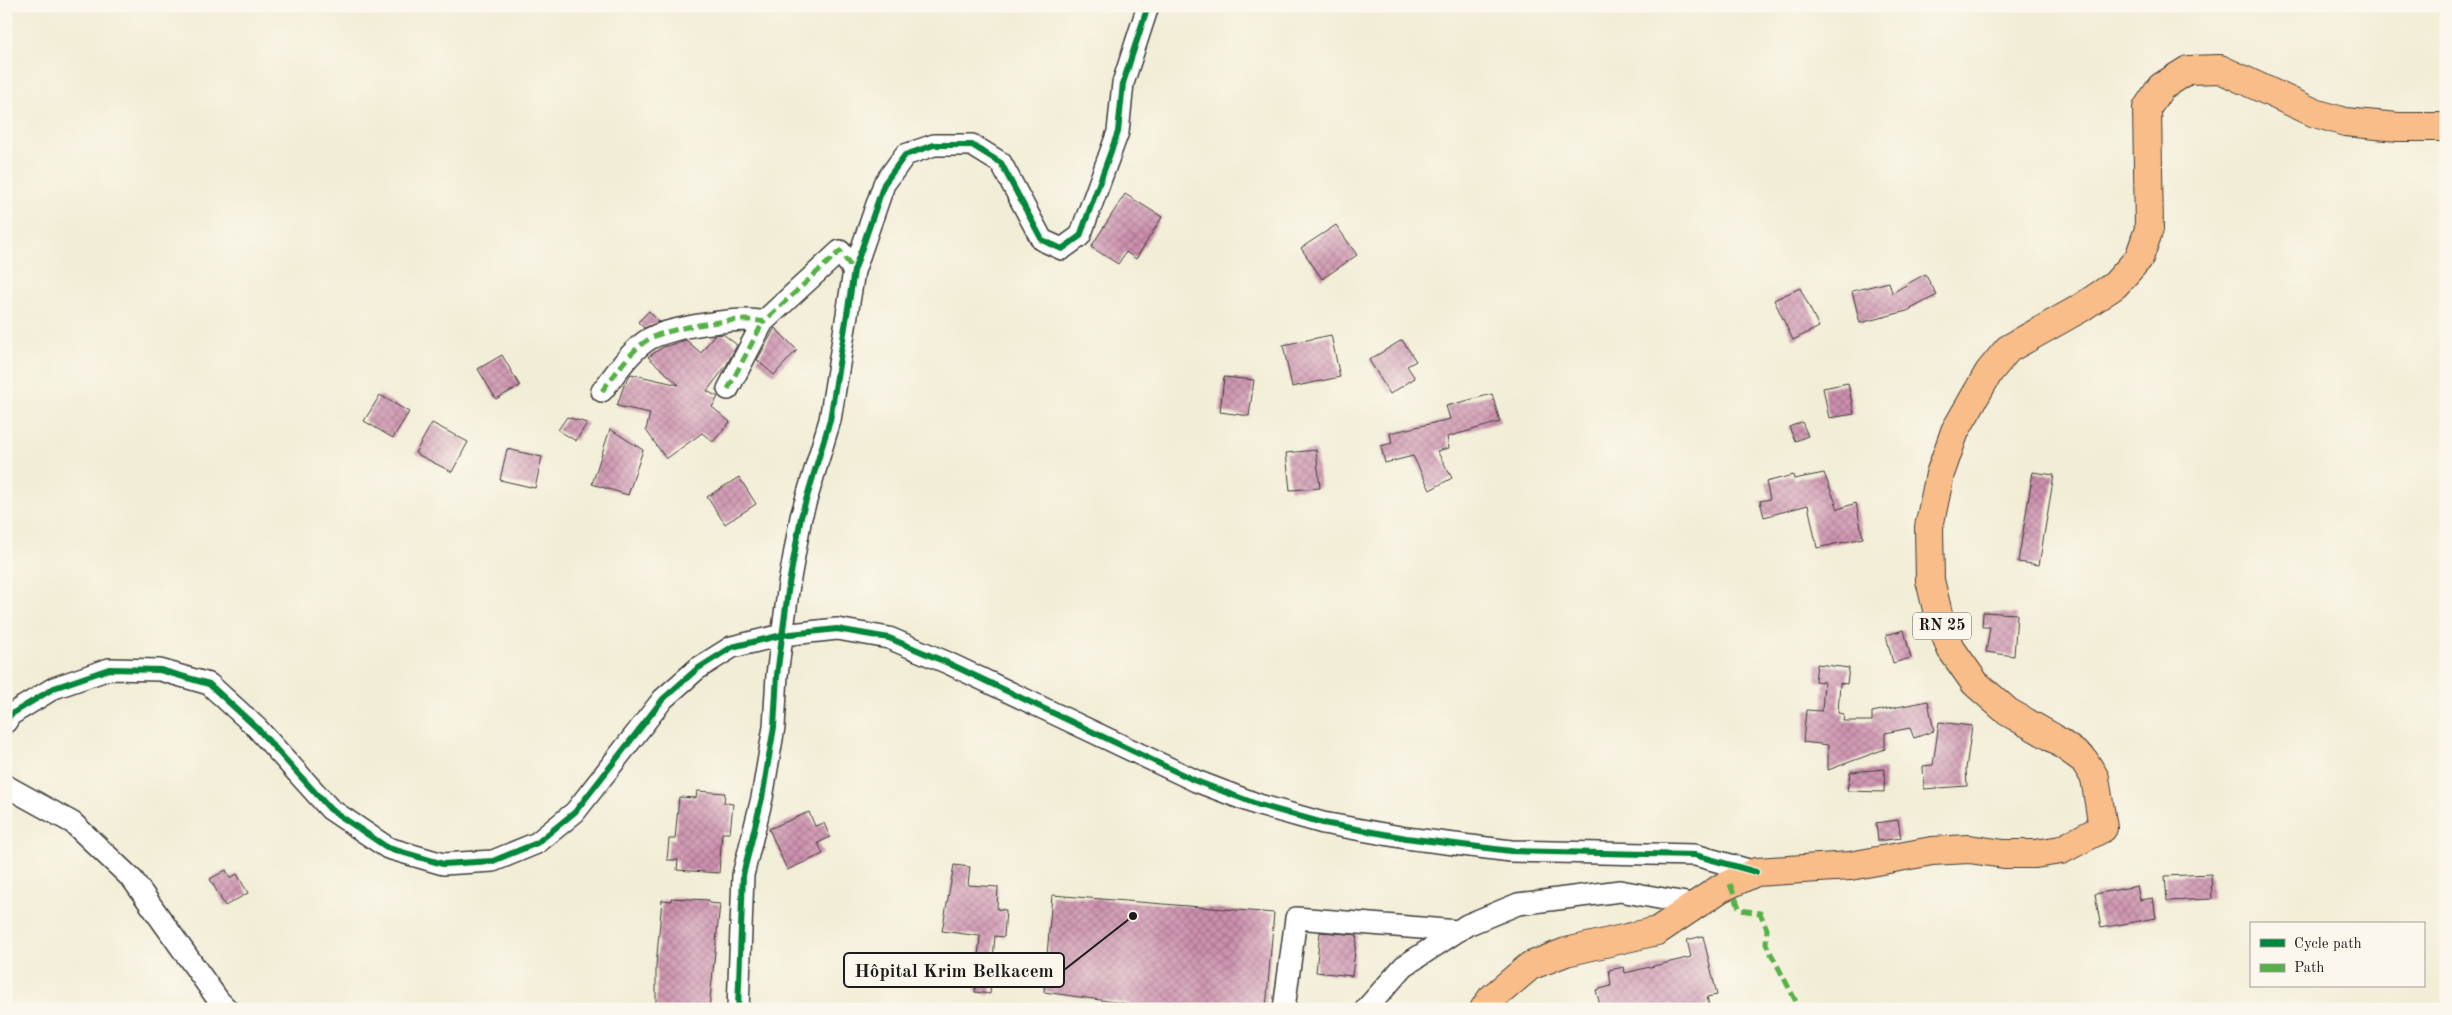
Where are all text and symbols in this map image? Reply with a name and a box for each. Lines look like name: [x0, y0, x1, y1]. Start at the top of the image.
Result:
road number: RN 25: [1913, 612, 1971, 640]
legend: [2250, 922, 2424, 988]
text: Cycle path: [2294, 937, 2362, 952]
callout: Hôpital Krim Belkacem: [844, 953, 1064, 987]
text: Path: [2294, 961, 2324, 976]
text: Hôpital Krim Belkacem: [854, 963, 1054, 982]

